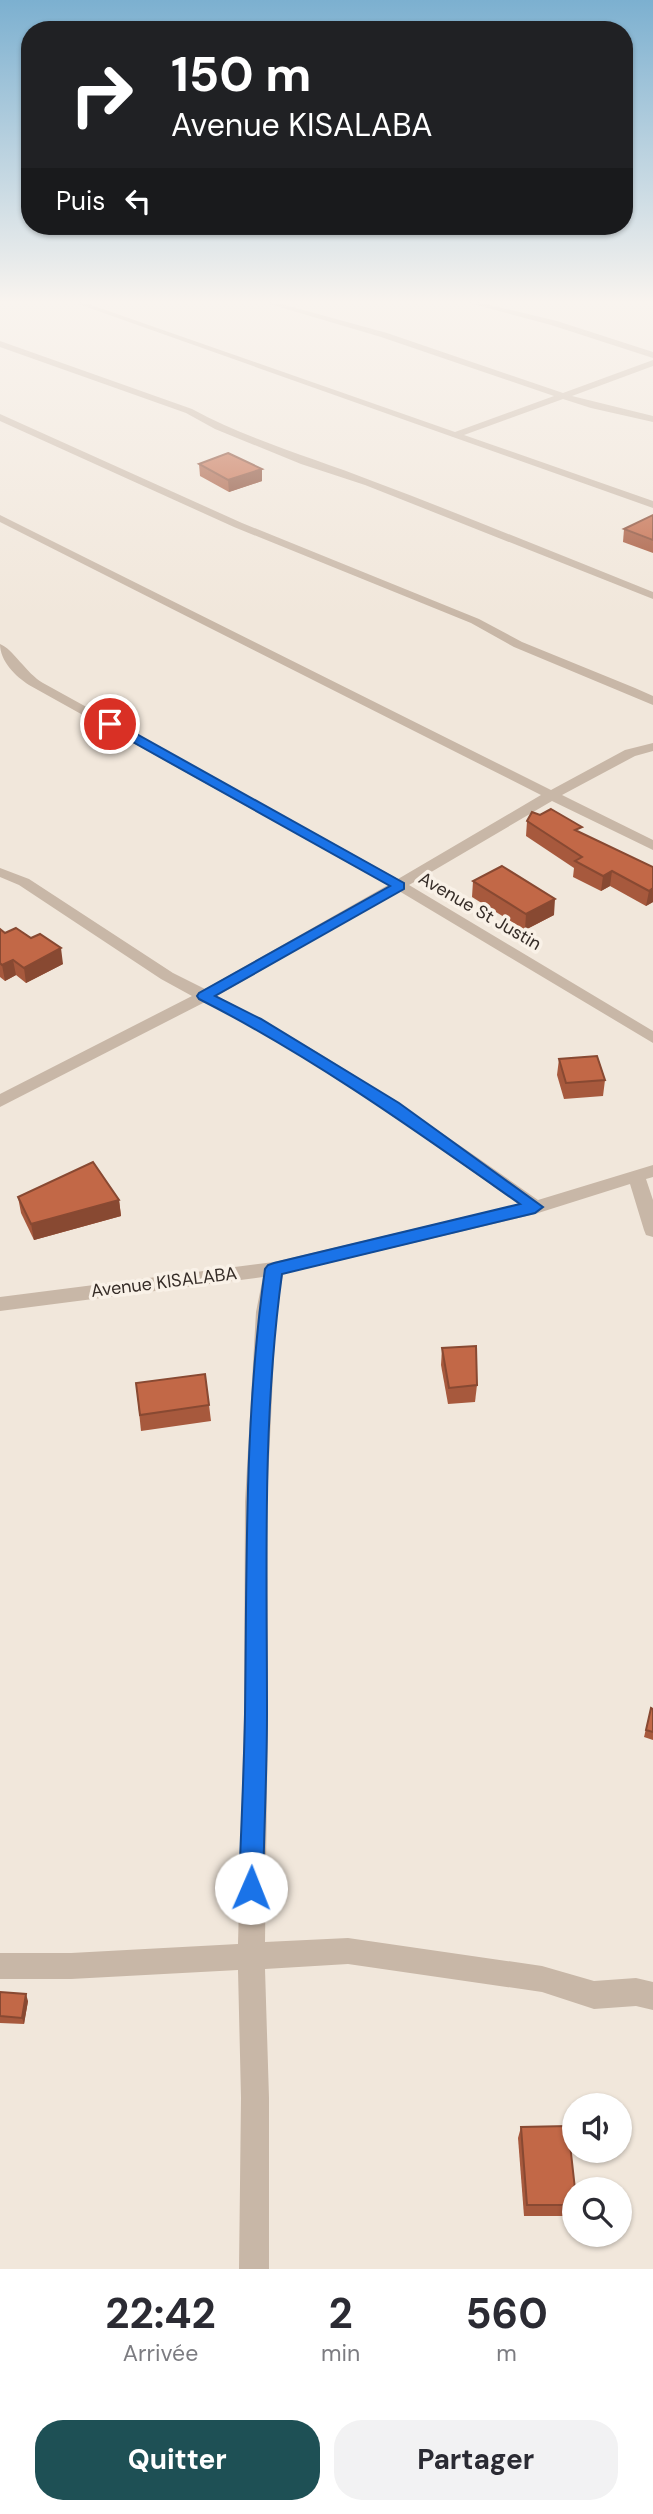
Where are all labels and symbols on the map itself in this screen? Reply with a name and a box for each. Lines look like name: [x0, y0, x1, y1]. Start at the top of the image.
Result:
pin: [80, 694, 140, 754]
street label: Avenue St Justin: [414, 866, 546, 956]
street label: Avenue KISALABA: [90, 1261, 239, 1303]
position arrow: [214, 1851, 288, 1925]

